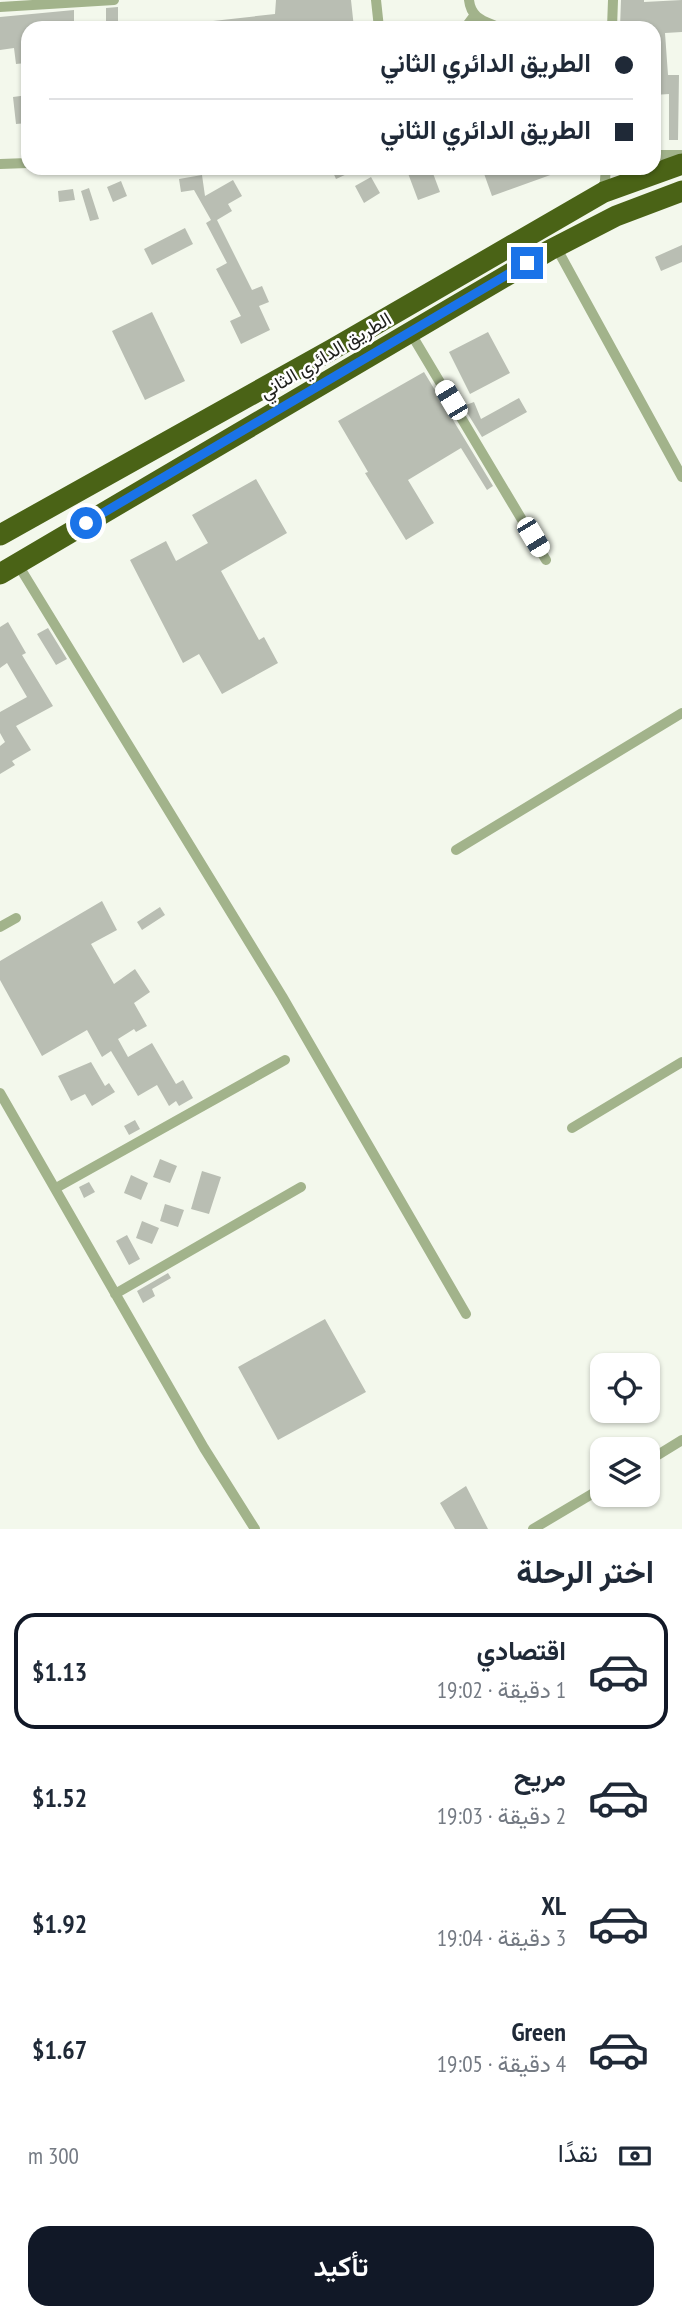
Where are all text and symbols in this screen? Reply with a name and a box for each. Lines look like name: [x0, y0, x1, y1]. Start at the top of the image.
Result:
text: الطريق الدائري الثاني: [380, 46, 591, 79]
text: الطريق الدائري الثاني: [380, 113, 591, 146]
route end: [511, 247, 543, 279]
street label: الطريق الدائري الثاني: [255, 306, 397, 407]
car: [432, 377, 471, 423]
route start: [70, 507, 102, 539]
car: [514, 514, 553, 560]
map controls: [590, 1353, 660, 1507]
button: locate: [590, 1353, 660, 1423]
button: layers: [590, 1437, 660, 1507]
text: اختر الرحلة: [516, 1550, 654, 1592]
text: اقتصادي: [477, 1634, 566, 1667]
icon: car: [587, 1640, 650, 1703]
text: $1.13: [32, 1655, 87, 1688]
text: 1 دقيقة · 19:02: [437, 1675, 566, 1704]
text: مريح: [514, 1760, 566, 1793]
icon: car: [587, 1766, 650, 1829]
text: $1.52: [32, 1781, 87, 1814]
text: 2 دقيقة · 19:03: [437, 1801, 566, 1830]
text: XL: [541, 1889, 566, 1922]
icon: car: [587, 1892, 650, 1955]
text: $1.92: [32, 1907, 87, 1940]
text: 3 دقيقة · 19:04: [437, 1923, 566, 1952]
text: Green: [511, 2015, 566, 2048]
icon: car: [587, 2018, 650, 2081]
text: $1.67: [32, 2033, 87, 2066]
text: 4 دقيقة · 19:05: [437, 2049, 566, 2078]
text: نقدًا: [558, 2136, 598, 2169]
icon: cash: [616, 2137, 654, 2175]
text: 300 m: [28, 2141, 79, 2170]
button: تأكيد: [28, 2226, 654, 2306]

